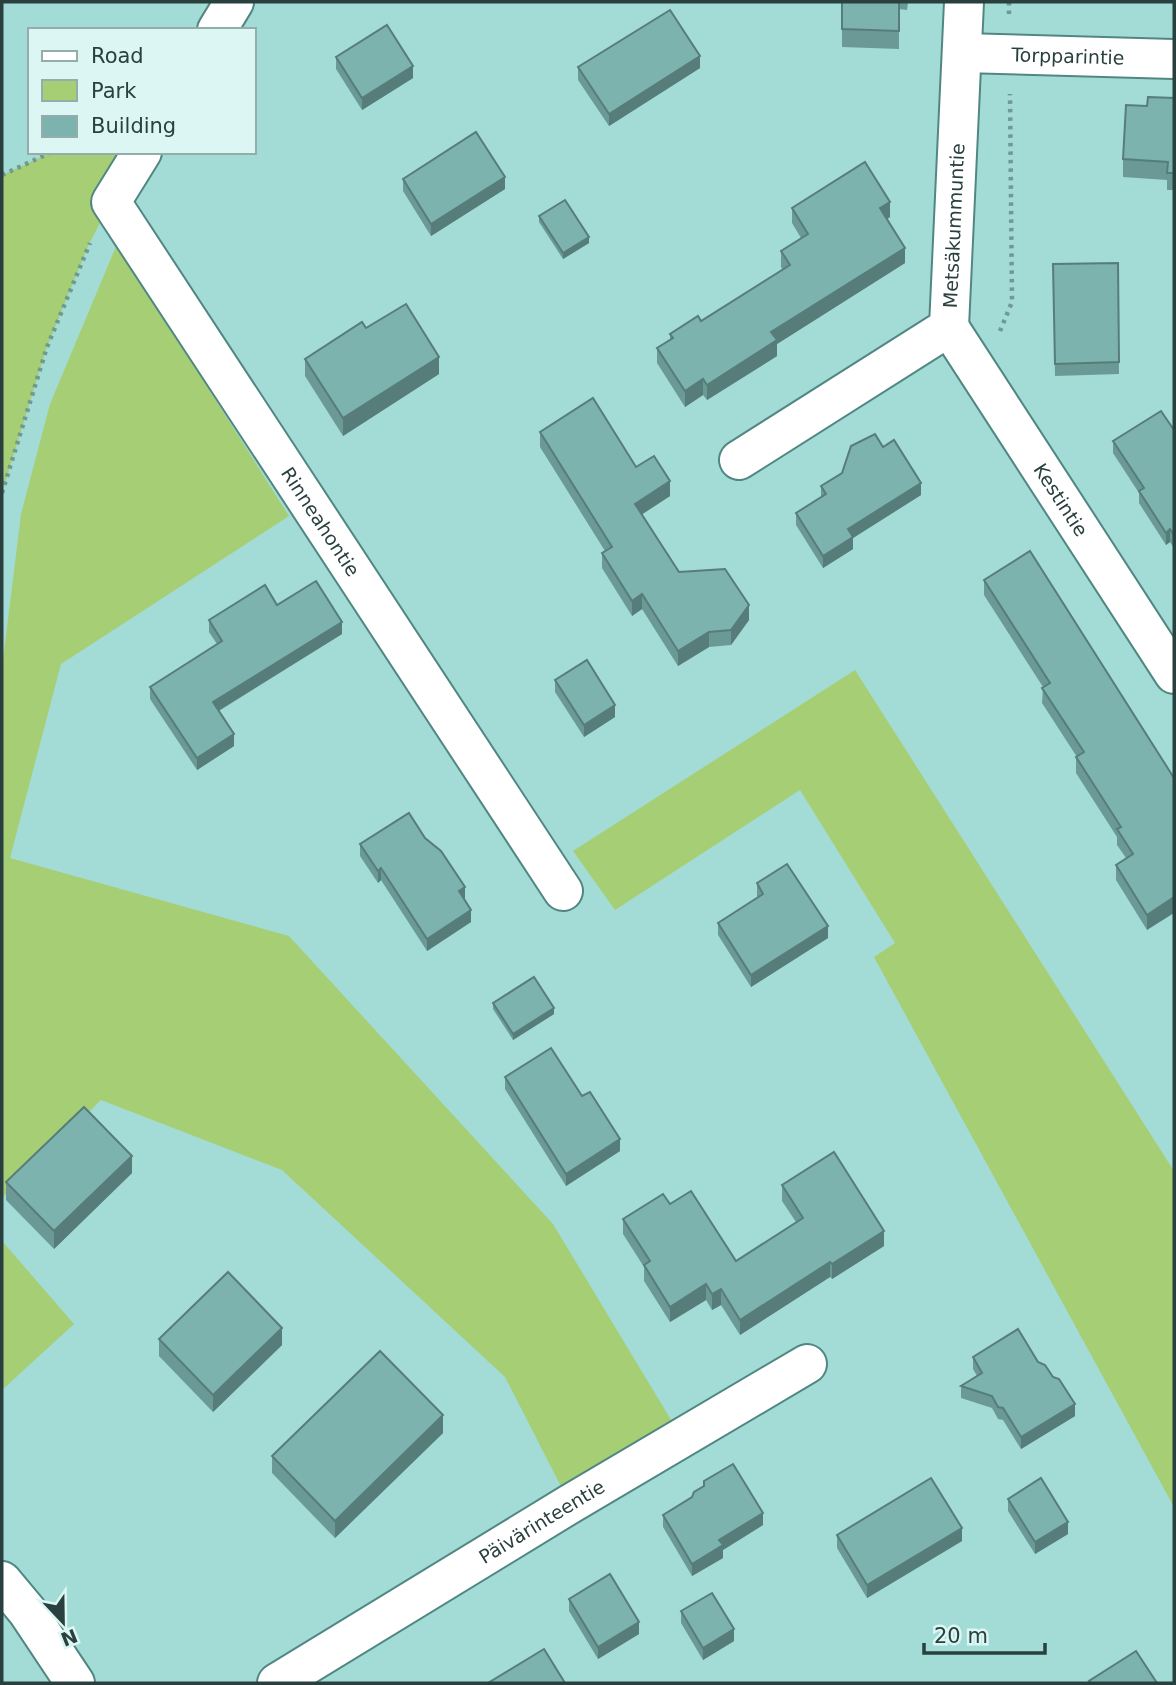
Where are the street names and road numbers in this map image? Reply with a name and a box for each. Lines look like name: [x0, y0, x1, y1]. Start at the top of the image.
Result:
street label: Torpparintie: [1010, 43, 1125, 69]
street label: Metsäkummuntie: [939, 143, 968, 309]
street label: Kestintie: [1029, 459, 1093, 540]
street label: Rinneahontie: [277, 463, 364, 580]
street label: Päivärinteentie: [475, 1475, 608, 1568]

